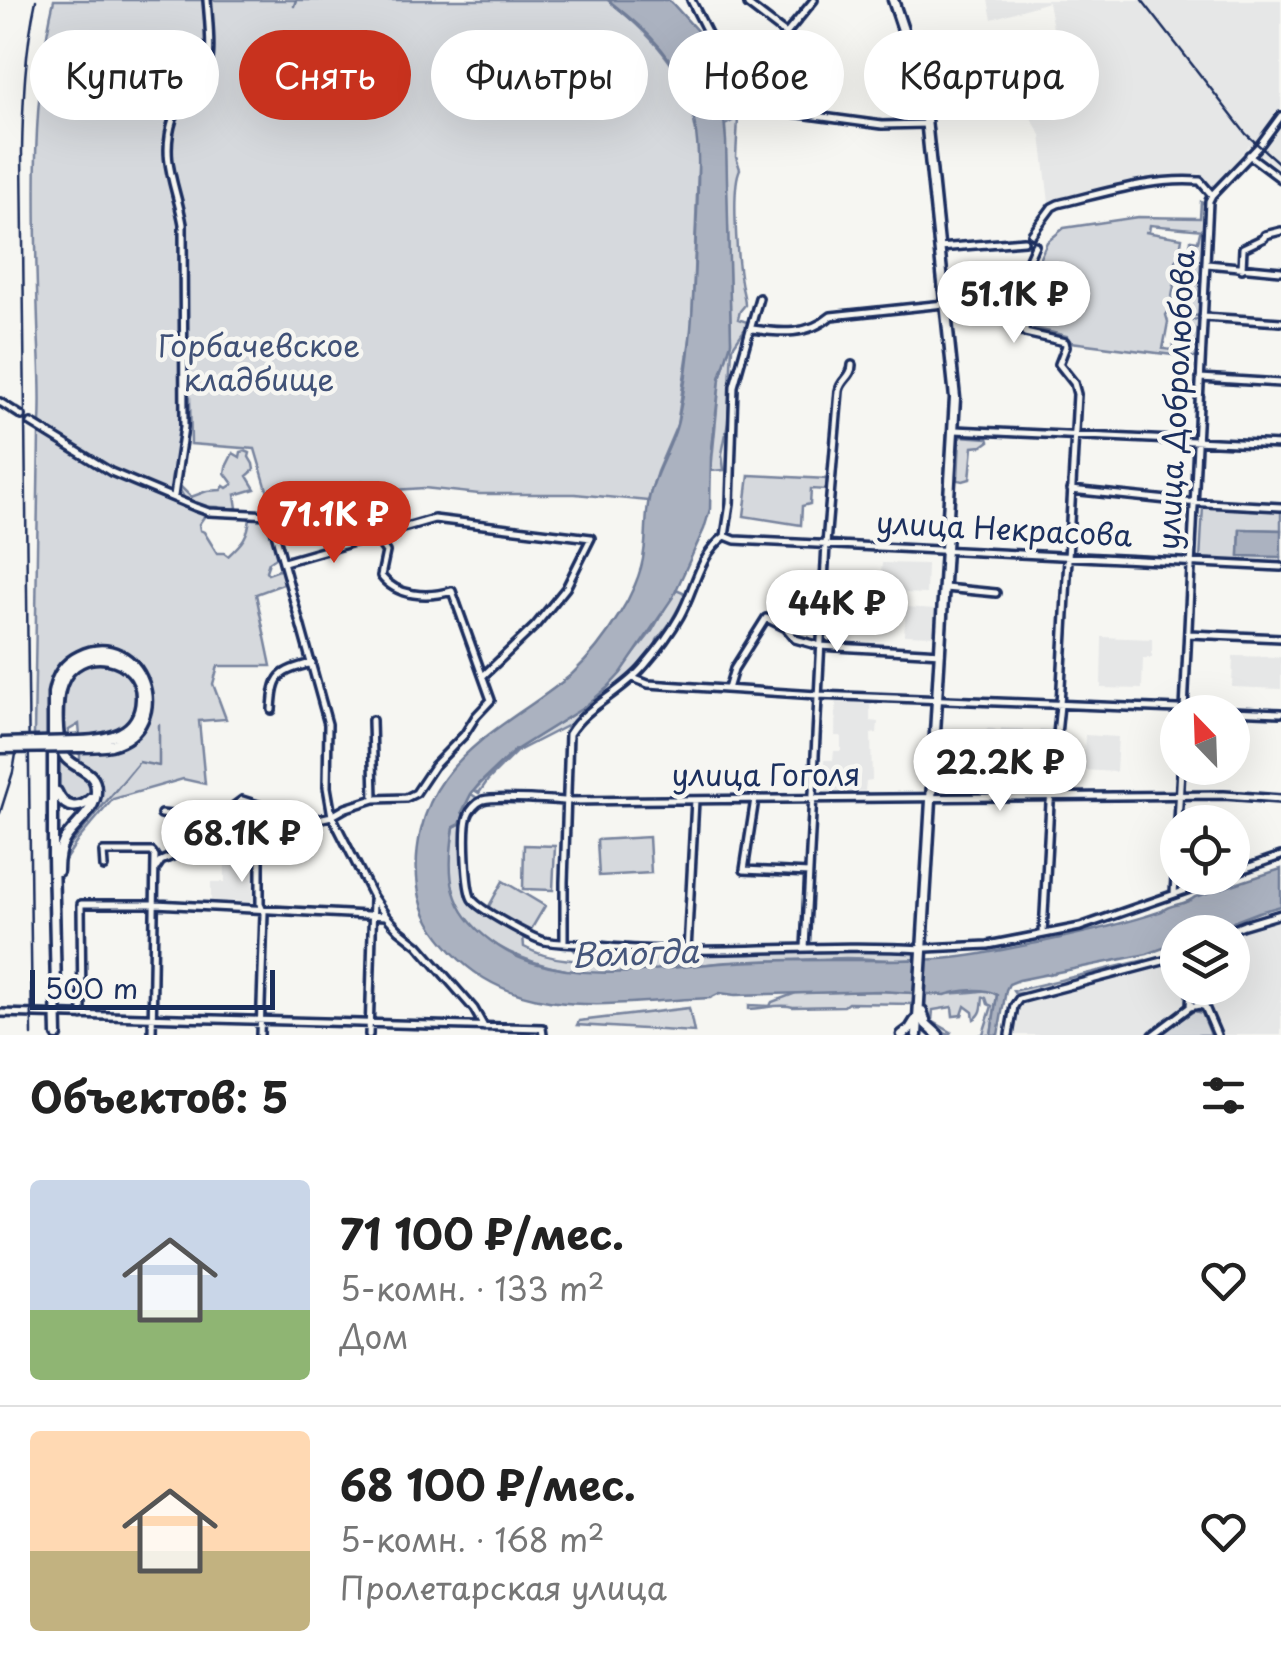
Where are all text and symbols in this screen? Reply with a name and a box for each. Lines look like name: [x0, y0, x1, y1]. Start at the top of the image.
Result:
chip: Купить: [30, 30, 219, 120]
chip: Снять: [239, 30, 411, 120]
chip: Фильтры: [431, 30, 648, 120]
chip: Новое: [668, 30, 844, 120]
chip: Квартира: [864, 30, 1099, 120]
street label: улица Добролюбова: [1144, 248, 1205, 551]
pin: 51.1K ₽: [922, 261, 1106, 346]
text: 51.1K ₽: [959, 269, 1069, 317]
park label: Горбачевское кладбище: [158, 322, 360, 401]
pin: 71.1K ₽: [242, 481, 426, 566]
text: 71.1K ₽: [279, 489, 389, 537]
street label: улица Некрасова: [875, 498, 1134, 557]
pin: 44K ₽: [767, 570, 907, 655]
text: 44K ₽: [788, 578, 886, 626]
north arrow: [1160, 695, 1250, 785]
map controls: [1160, 695, 1250, 1005]
pin: 22.2K ₽: [908, 729, 1092, 814]
text: 22.2K ₽: [935, 737, 1065, 785]
street label: улица Гоголя: [672, 751, 860, 796]
pin: 68.1K ₽: [150, 800, 334, 885]
button: locate: [1160, 805, 1250, 895]
text: 68.1K ₽: [183, 808, 301, 856]
button: layers: [1160, 915, 1250, 1005]
water label: Вологда: [571, 926, 700, 978]
scale bar: [30, 965, 275, 1010]
text: 500 m: [45, 966, 138, 1009]
text: Объектов: 5: [30, 1064, 289, 1127]
icon: filters: [1196, 1068, 1251, 1123]
text: 71 100 ₽/мес.: [340, 1201, 624, 1264]
icon: home: [110, 1220, 230, 1340]
icon: heart: [1196, 1253, 1251, 1308]
text: 5-комн. · 133 m²: [340, 1264, 604, 1312]
text: Дом: [340, 1312, 409, 1360]
text: 68 100 ₽/мес.: [340, 1452, 636, 1515]
icon: home: [110, 1471, 230, 1591]
icon: heart: [1196, 1504, 1251, 1559]
text: 5-комн. · 168 m²: [340, 1515, 604, 1563]
text: Пролетарская улица: [340, 1563, 667, 1611]

